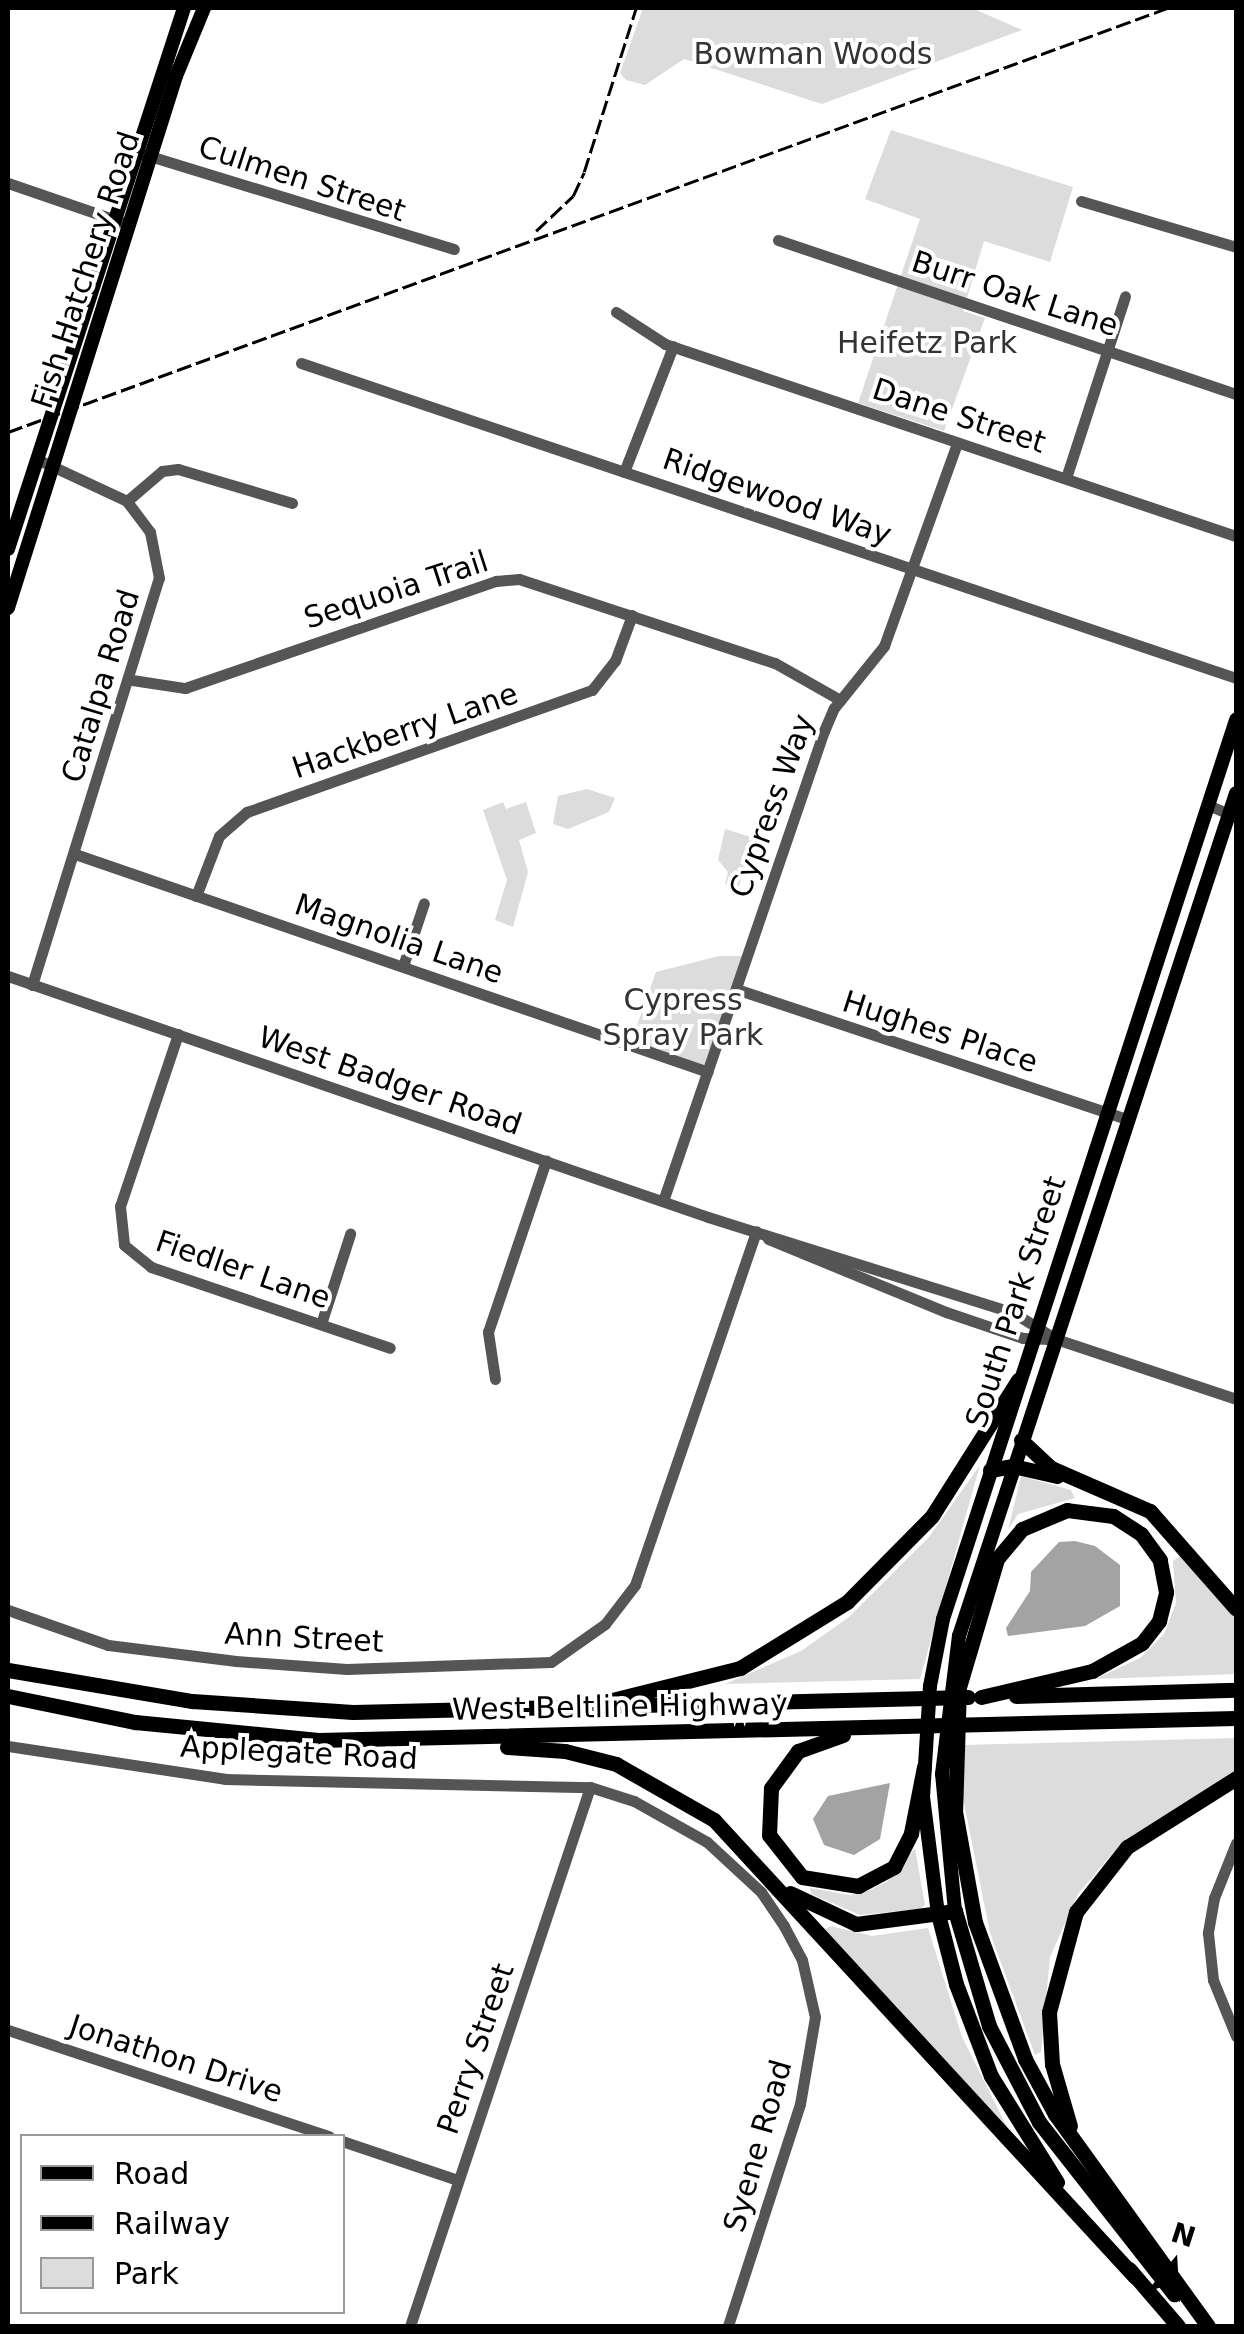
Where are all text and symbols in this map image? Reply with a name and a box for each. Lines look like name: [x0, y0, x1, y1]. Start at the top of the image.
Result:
park label: Bowman Woods: [694, 36, 932, 72]
street label: Fish Hatchery Road: [24, 127, 148, 413]
street label: Culmen Street: [194, 129, 410, 229]
street label: Burr Oak Lane: [907, 244, 1123, 344]
park label: Heifetz Park: [837, 325, 1017, 361]
street label: Dane Street: [868, 371, 1050, 461]
street label: Ridgewood Way: [658, 441, 896, 553]
street label: Sequoia Trail: [299, 543, 493, 637]
street label: Catalpa Road: [55, 585, 147, 787]
street label: Hackberry Lane: [287, 676, 523, 786]
street label: Cypress Way: [722, 709, 822, 903]
street label: Magnolia Lane: [290, 887, 508, 991]
park label: Cypress Spray Park: [603, 982, 763, 1052]
street label: Hughes Place: [838, 984, 1042, 1080]
street label: West Badger Road: [254, 1019, 526, 1143]
street label: South Park Street: [958, 1172, 1074, 1432]
street label: Fiedler Lane: [151, 1223, 335, 1317]
street label: Ann Street: [224, 1616, 384, 1660]
street label: West Beltline Highway: [452, 1686, 788, 1728]
street label: Applegate Road: [179, 1729, 419, 1777]
street label: Perry Street: [430, 1959, 522, 2139]
street label: Jonathon Drive: [65, 2008, 287, 2110]
street label: Syene Road: [716, 2056, 800, 2236]
legend: [20, 2134, 345, 2314]
text: Road: [114, 2156, 189, 2191]
text: Railway: [114, 2206, 230, 2241]
north arrow: [1124, 2214, 1224, 2314]
text: N: [1167, 2216, 1200, 2254]
text: Park: [114, 2256, 179, 2291]

